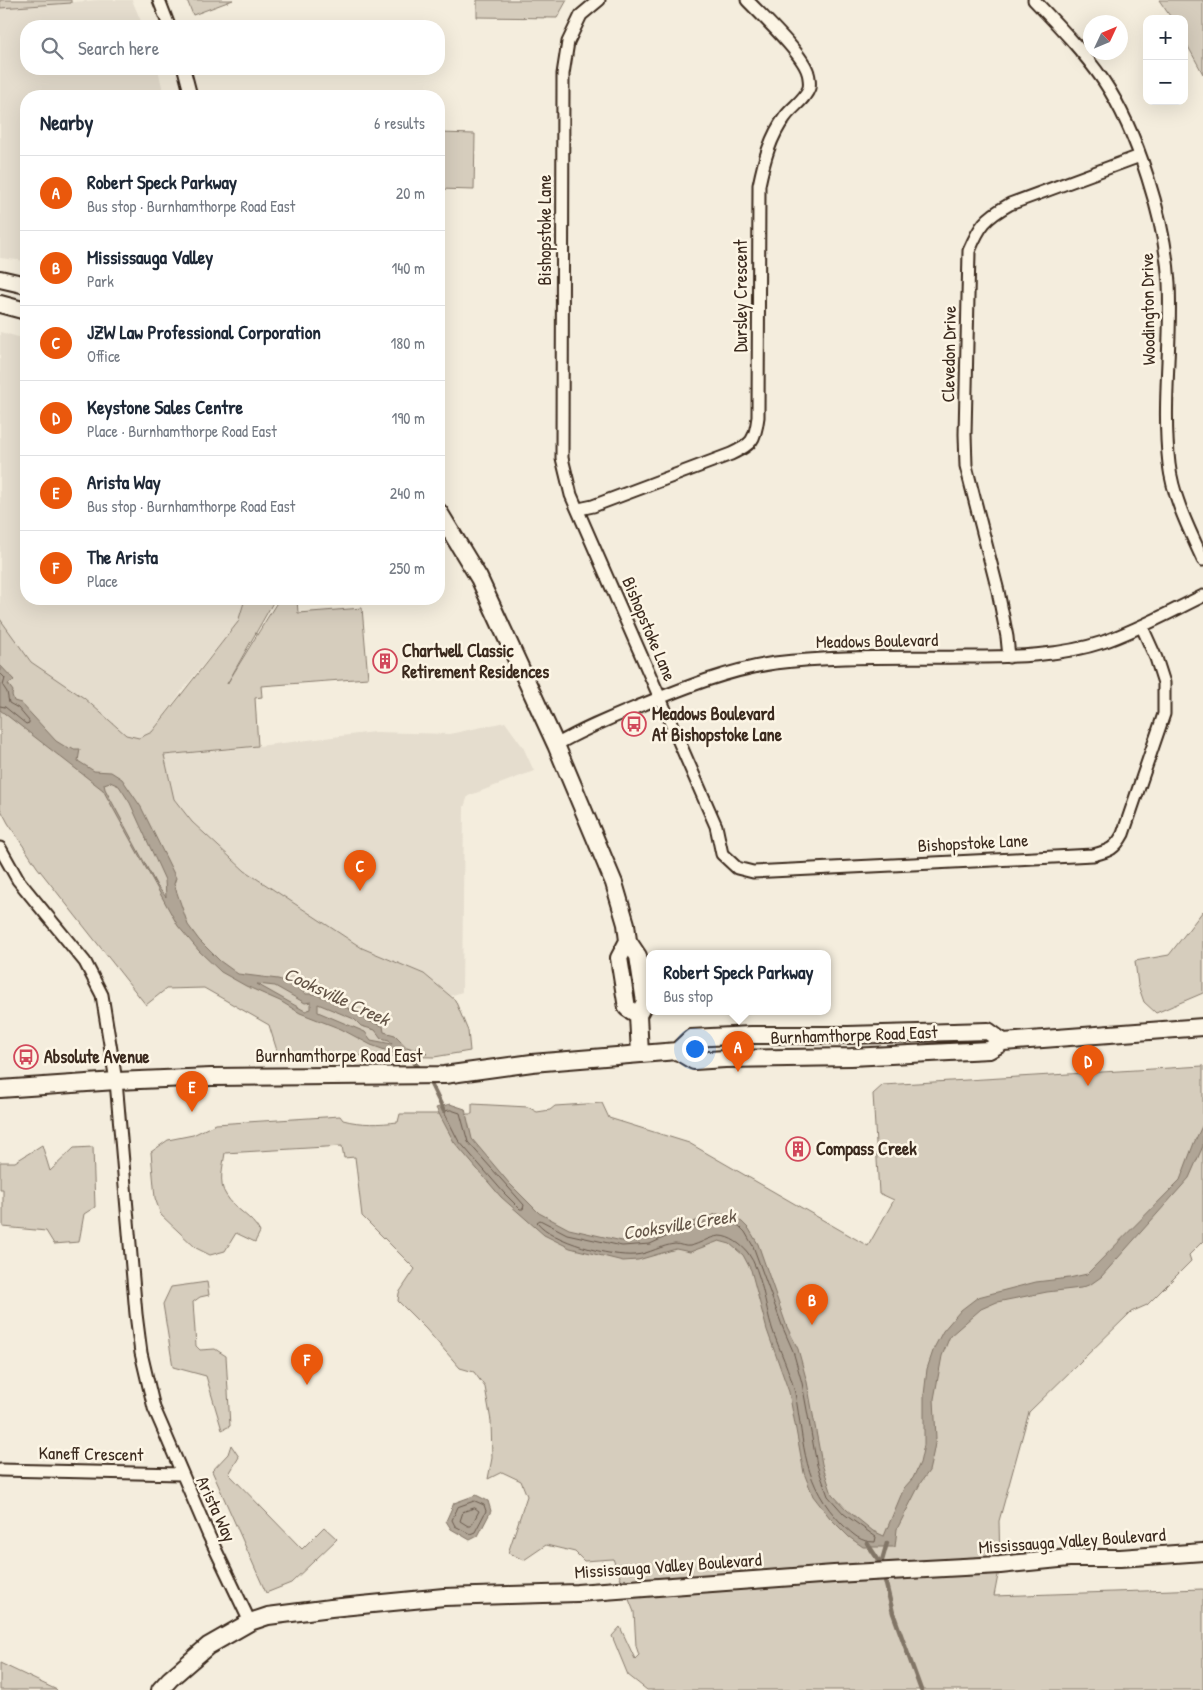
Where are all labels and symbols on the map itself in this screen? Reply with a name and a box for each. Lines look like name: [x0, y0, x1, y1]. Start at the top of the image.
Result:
north arrow: [1083, 15, 1128, 60]
street label: Bishopstoke Lane: [532, 175, 557, 285]
street label: Dursley Crescent: [728, 239, 753, 352]
street label: Woodington Drive: [1134, 253, 1161, 365]
street label: Clevedon Drive: [935, 305, 962, 403]
street label: Bishopstoke Lane: [616, 573, 683, 685]
street label: Meadows Boulevard: [816, 627, 938, 654]
place label: Chartwell Classic Retirement Residences: [402, 638, 549, 684]
building icon: Chartwell Classic Retirement Residences: [372, 648, 398, 674]
place label: Meadows Boulevard At Bishopstoke Lane: [652, 701, 783, 748]
bus stop icon: Meadows Boulevard At Bishopstoke Lane: [621, 711, 647, 737]
street label: Bishopstoke Lane: [917, 827, 1029, 858]
pin: C: [344, 850, 376, 891]
water label: Cooksville Creek: [280, 960, 396, 1033]
street label: Burnhamthorpe Road East: [770, 1019, 939, 1050]
pin: A: [722, 1031, 754, 1072]
your location: [682, 1036, 708, 1062]
street label: Burnhamthorpe Road East: [256, 1043, 423, 1068]
bus stop icon: Absolute Avenue: [13, 1044, 39, 1070]
place label: Absolute Avenue: [44, 1044, 150, 1069]
pin: D: [1072, 1045, 1104, 1086]
pin: E: [176, 1071, 208, 1112]
building icon: Compass Creek: [785, 1136, 811, 1162]
place label: Compass Creek: [816, 1136, 917, 1162]
water label: Cooksville Creek: [621, 1202, 739, 1246]
pin: B: [796, 1284, 828, 1325]
pin: F: [291, 1344, 323, 1385]
street label: Kaneff Crescent: [38, 1440, 144, 1467]
street label: Arista Way: [190, 1472, 243, 1546]
street label: Mississauga Valley Boulevard: [978, 1521, 1166, 1560]
street label: Mississauga Valley Boulevard: [574, 1546, 762, 1585]

